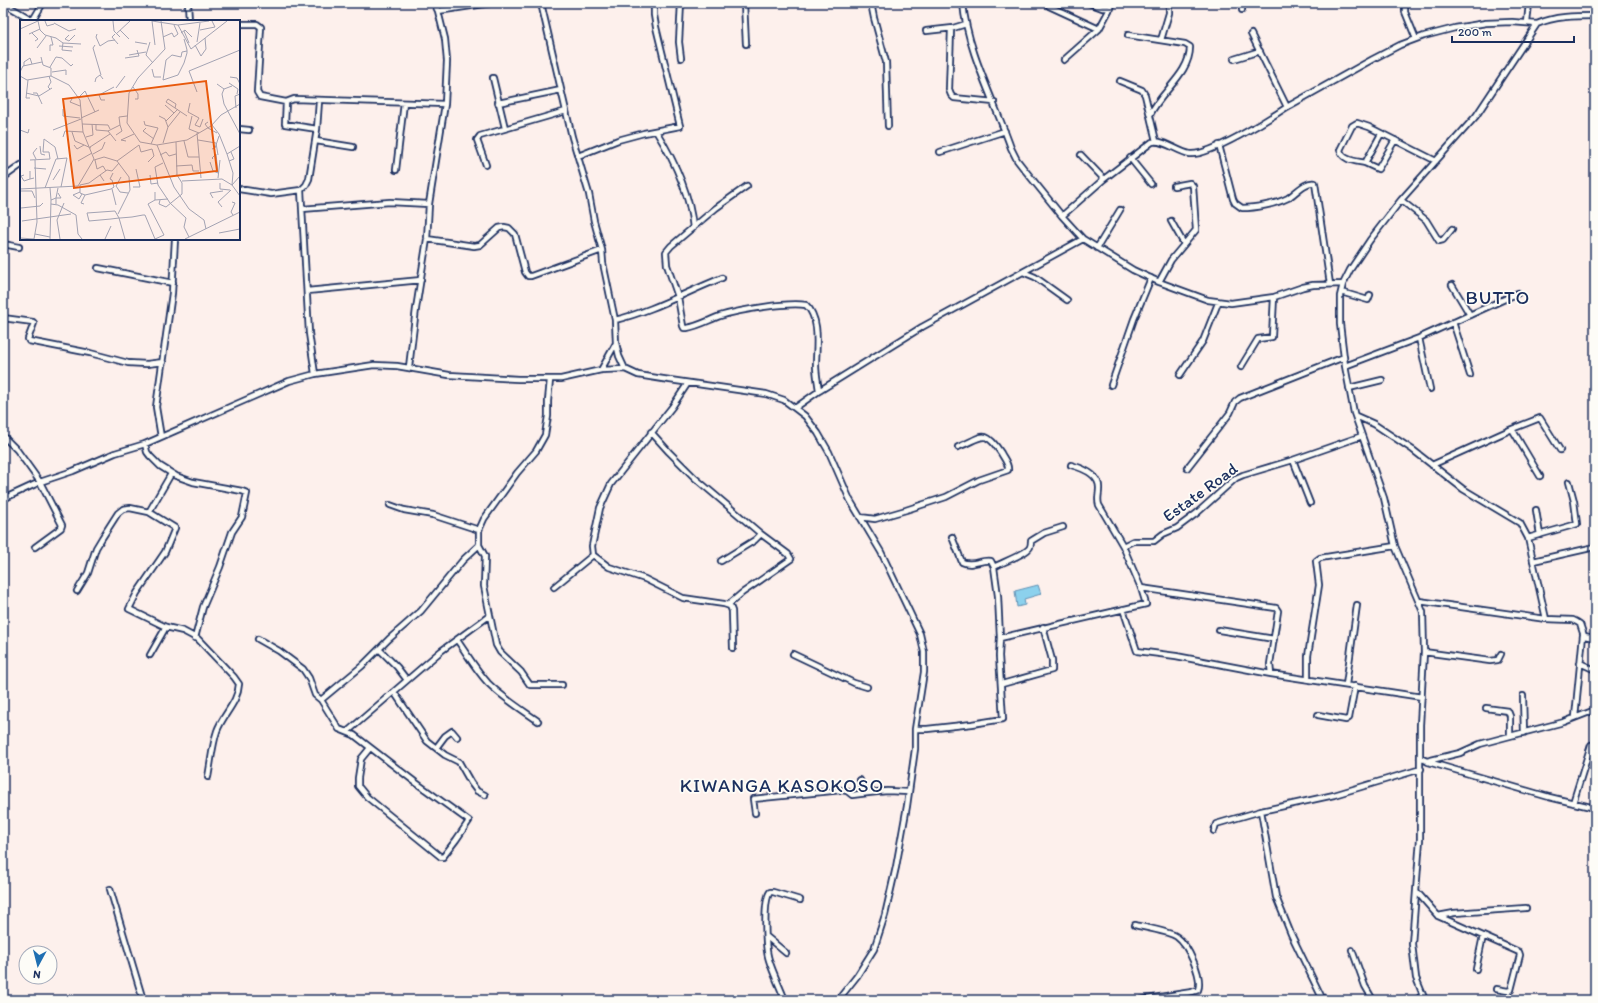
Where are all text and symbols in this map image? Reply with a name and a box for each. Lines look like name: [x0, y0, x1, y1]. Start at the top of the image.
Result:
scale bar: [1452, 18, 1574, 44]
inset map: [20, 20, 240, 240]
text: 200 m: [1458, 25, 1492, 39]
district label: BUTTO: [1466, 286, 1530, 309]
street label: Estate Road: [1159, 458, 1242, 526]
district label: KIWANGA KASOKOSO: [680, 774, 884, 797]
north arrow: [18, 945, 58, 985]
text: N: [32, 968, 41, 981]

